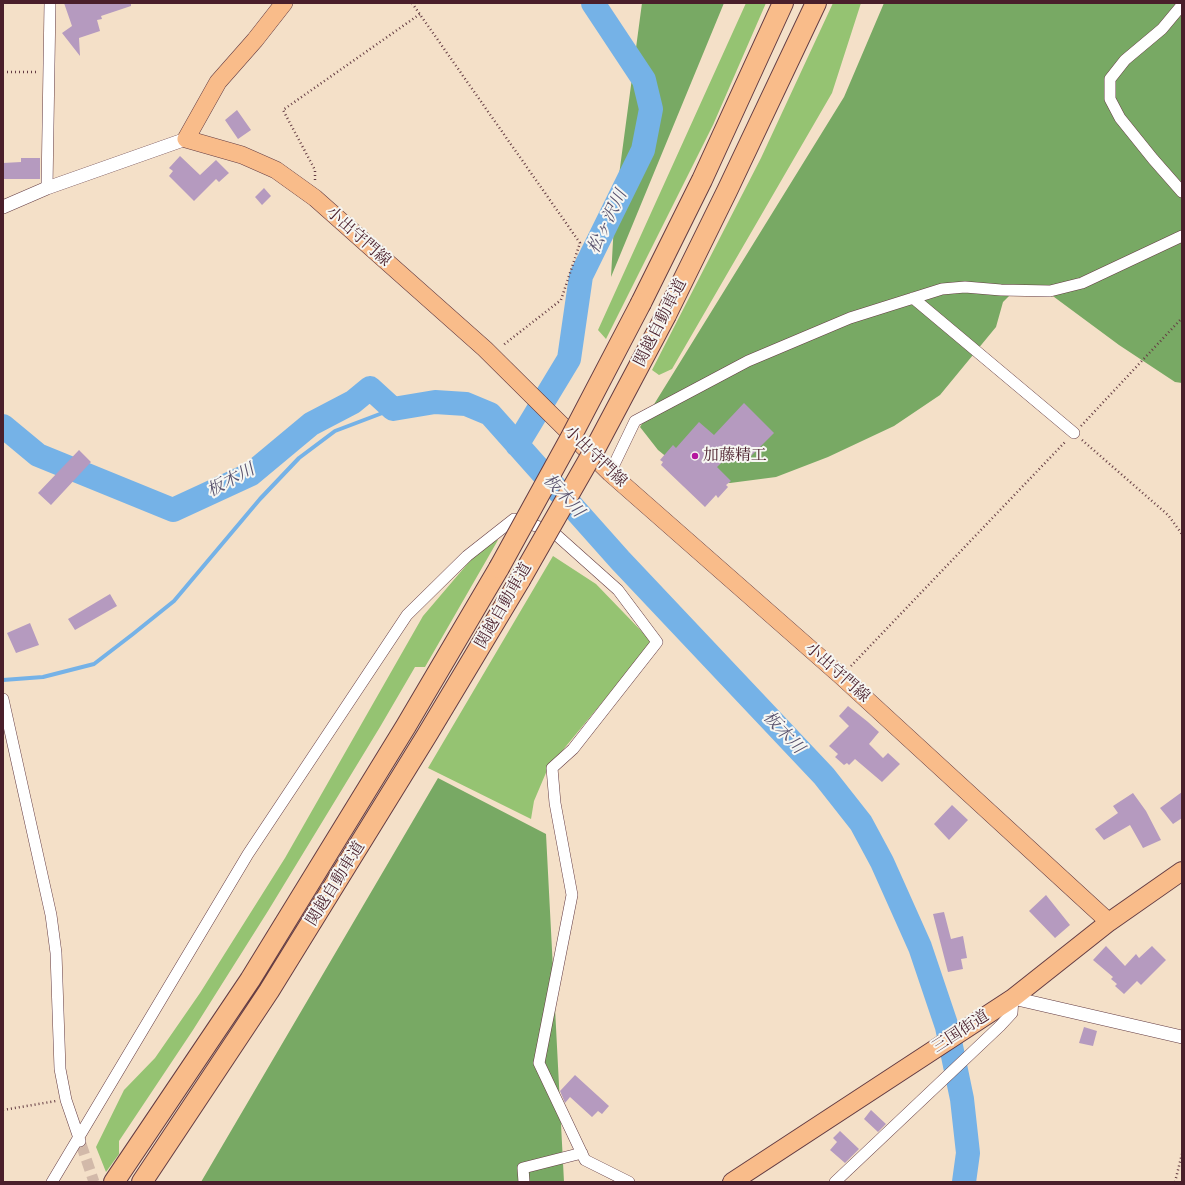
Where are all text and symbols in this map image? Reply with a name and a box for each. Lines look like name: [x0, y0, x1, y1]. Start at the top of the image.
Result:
water label: 松ヶ沢川: [584, 187, 632, 257]
street label: 小出守門線: [322, 203, 394, 271]
street label: 関越自動車道: [631, 276, 691, 370]
street label: 小出守門線: [560, 422, 630, 492]
place label: 加藤精工: [703, 446, 767, 466]
marker: 加藤精工: [690, 451, 700, 461]
water label: 板木川: [204, 460, 258, 502]
water label: 板木川: [538, 470, 588, 522]
street label: 関越自動車道: [472, 560, 536, 652]
street label: 小出守門線: [801, 639, 873, 707]
water label: 板木川: [758, 707, 808, 759]
street label: 関越自動車道: [302, 838, 370, 930]
street label: 三国街道: [929, 1007, 993, 1057]

